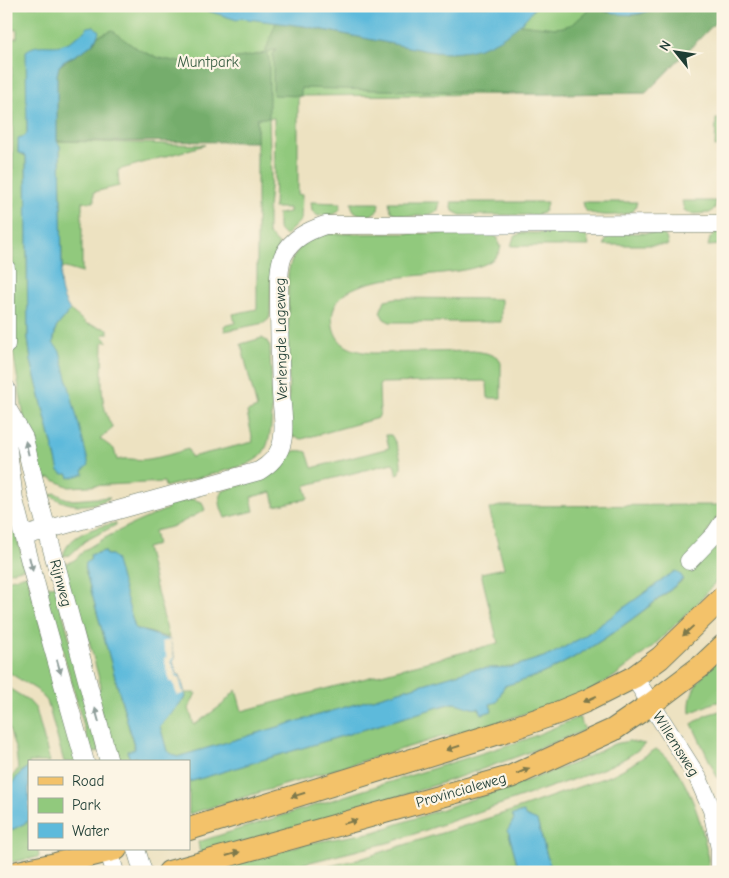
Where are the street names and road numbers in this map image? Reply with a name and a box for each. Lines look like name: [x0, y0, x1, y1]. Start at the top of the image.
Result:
street label: Verlengde Lageweg: [271, 277, 291, 401]
street label: Rijnweg: [46, 557, 76, 609]
street label: Willemsweg: [649, 708, 703, 780]
street label: Provincialeweg: [414, 769, 508, 811]

